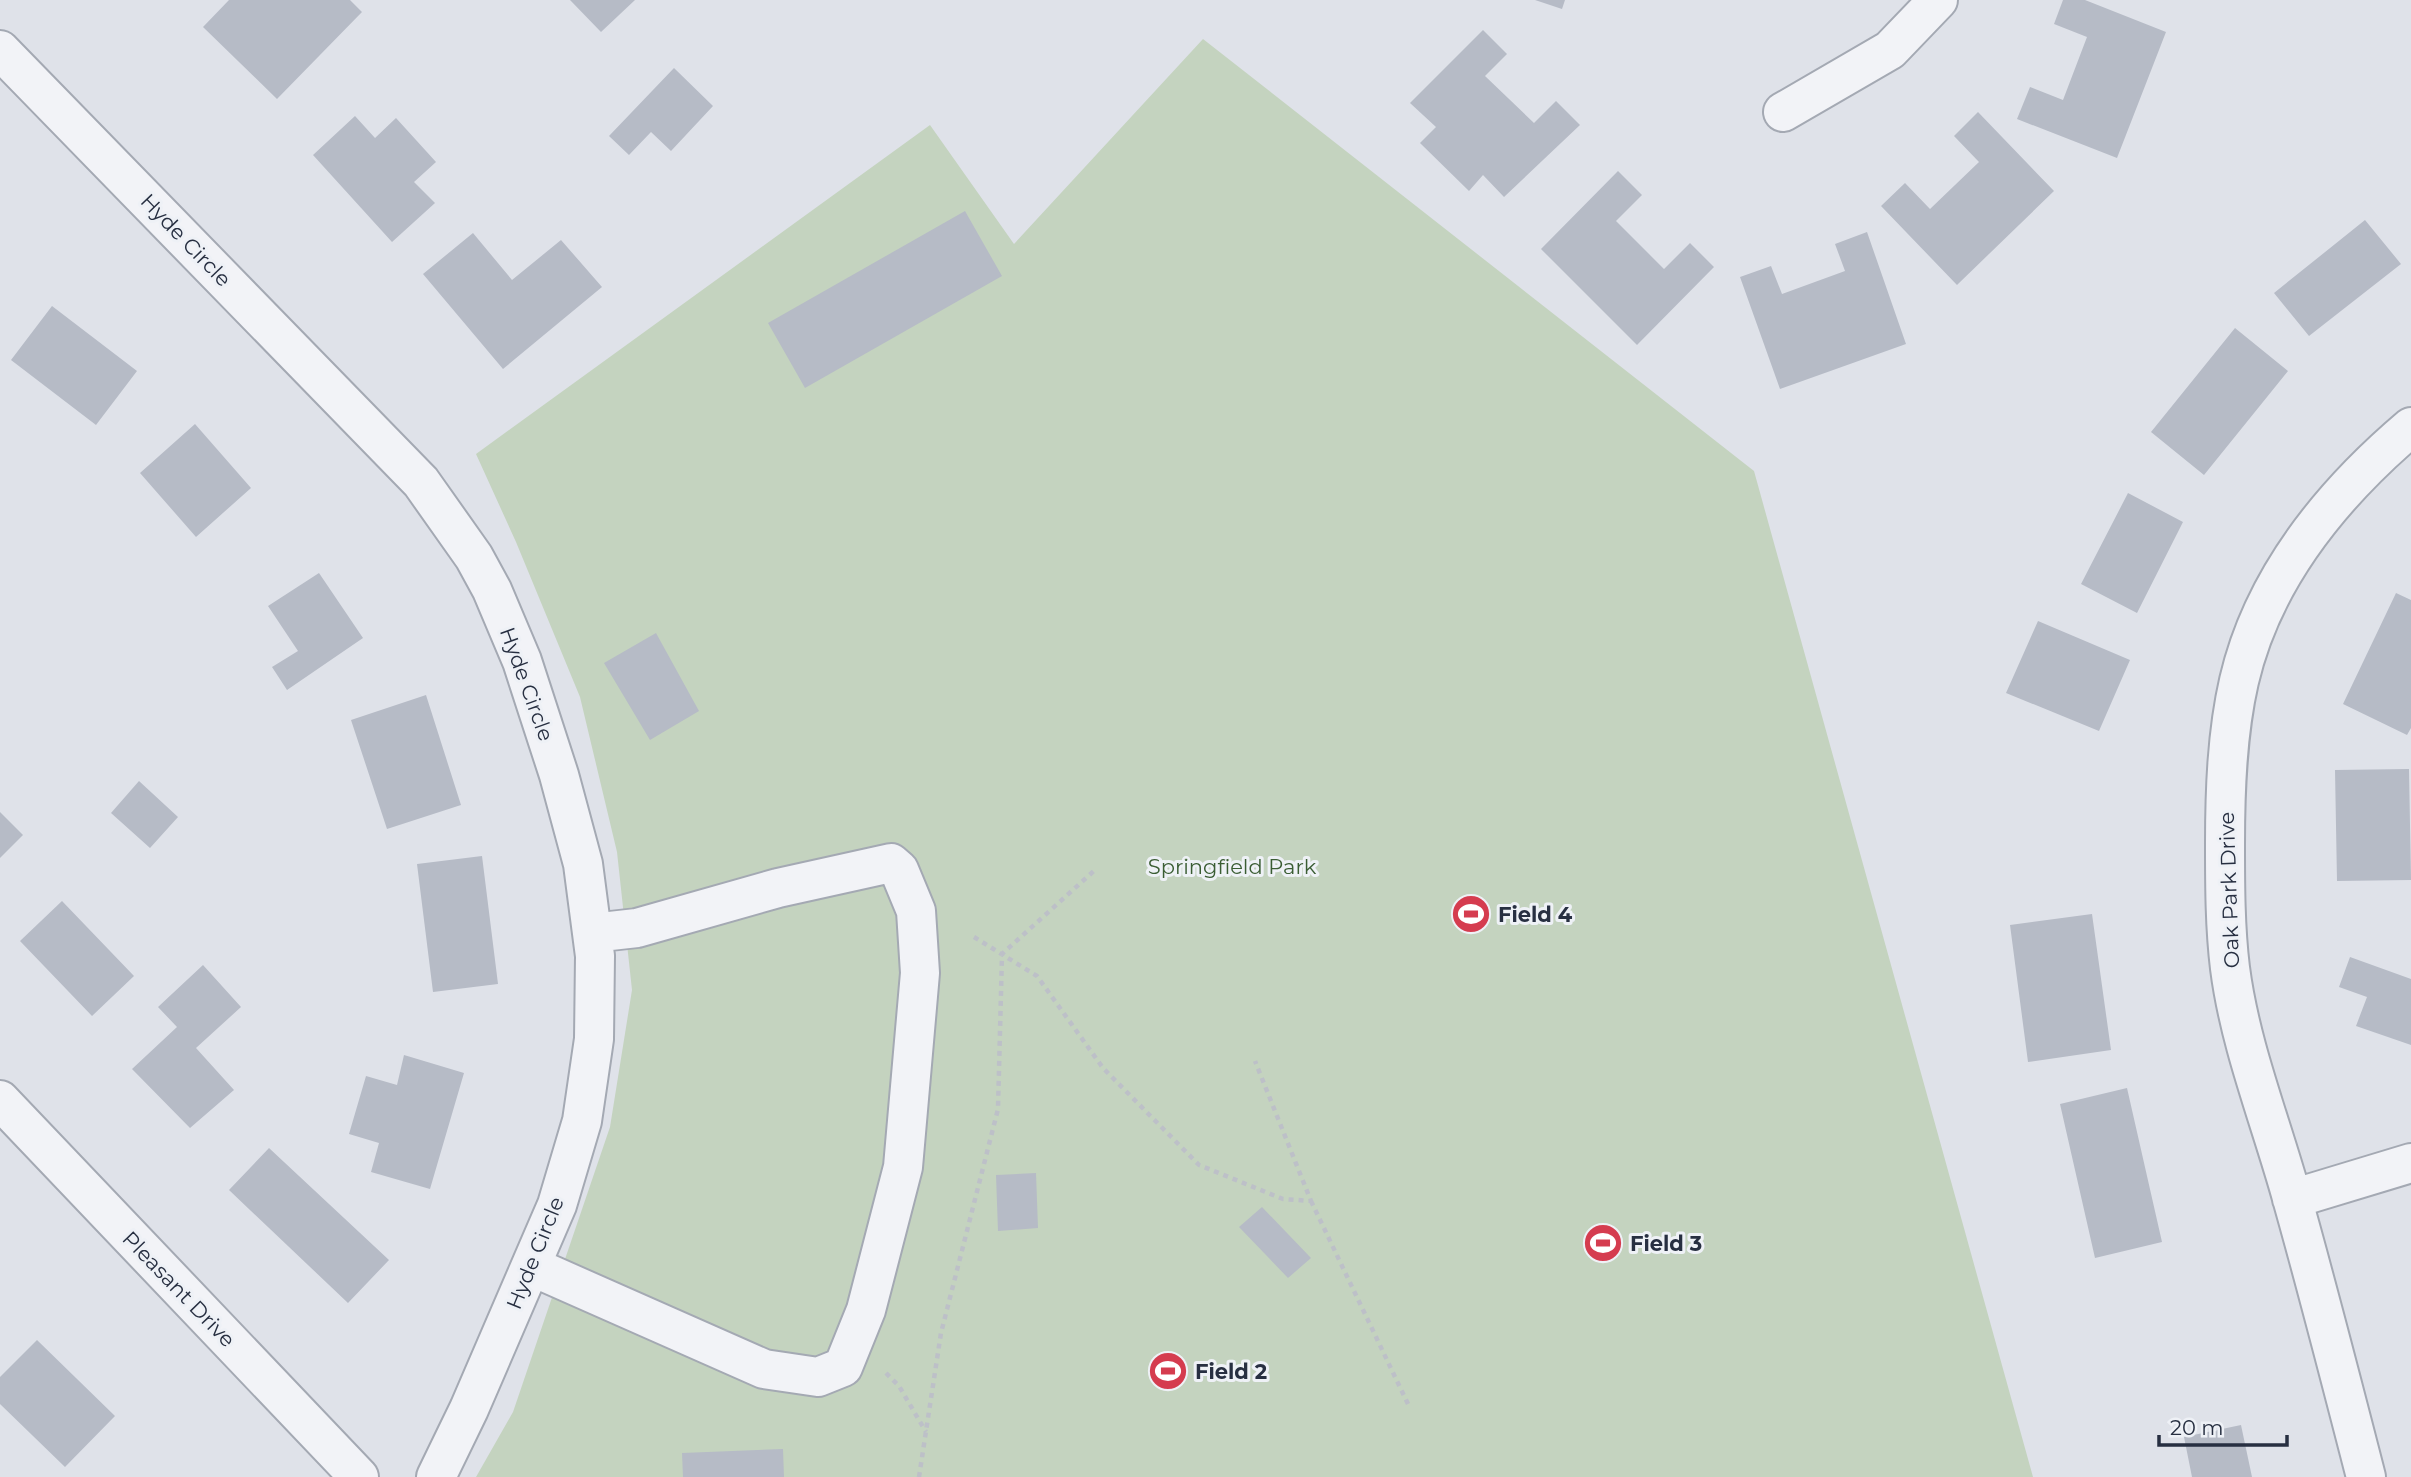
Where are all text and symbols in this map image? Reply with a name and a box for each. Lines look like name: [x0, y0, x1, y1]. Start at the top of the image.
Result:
street label: Hyde Circle: [136, 188, 236, 292]
street label: Hyde Circle: [495, 624, 559, 744]
street label: Oak Park Drive: [2214, 811, 2244, 969]
park label: Springfield Park: [1148, 854, 1317, 879]
sports icon: Field 4: [1450, 893, 1492, 935]
place label: Field 4: [1498, 902, 1573, 927]
street label: Hyde Circle: [501, 1193, 569, 1313]
sports icon: Field 3: [1582, 1222, 1624, 1264]
street label: Pleasant Drive: [117, 1226, 241, 1352]
place label: Field 3: [1630, 1231, 1702, 1256]
sports icon: Field 2: [1147, 1350, 1189, 1392]
place label: Field 2: [1195, 1359, 1267, 1384]
scale bar: [2159, 1404, 2287, 1448]
text: 20 m: [2170, 1415, 2224, 1440]

